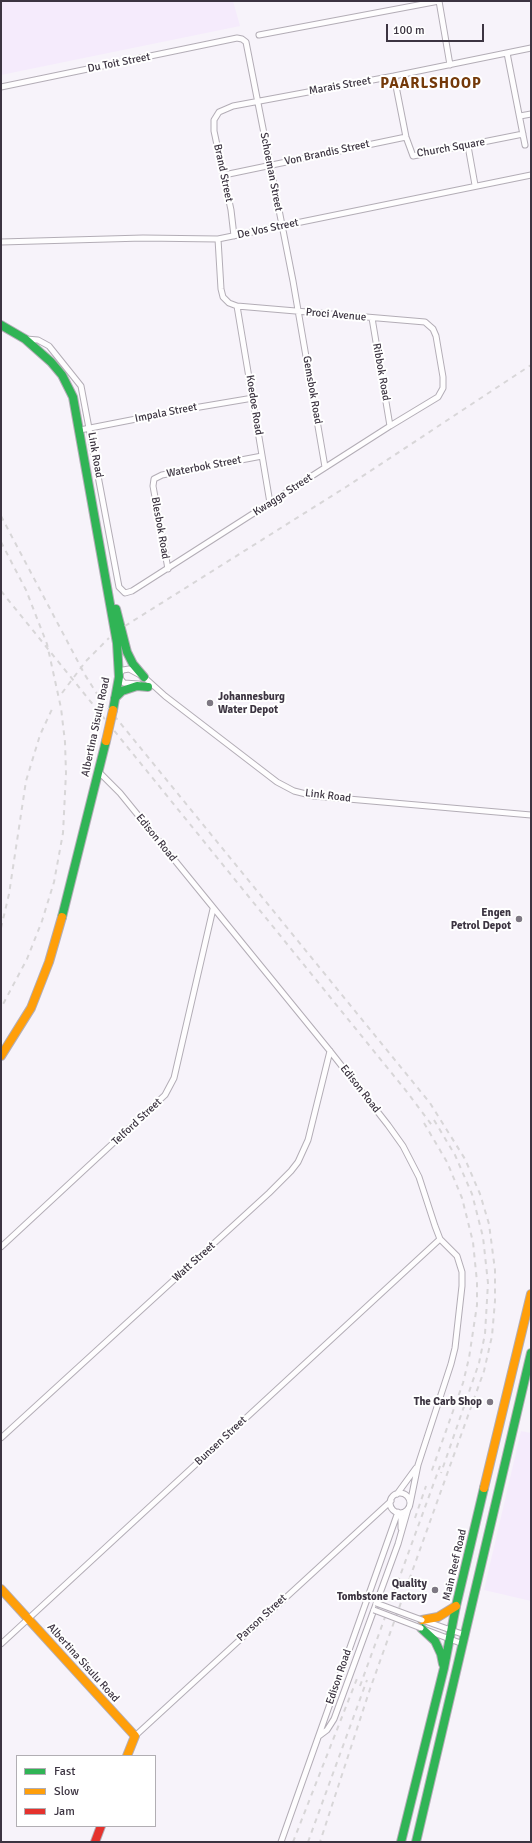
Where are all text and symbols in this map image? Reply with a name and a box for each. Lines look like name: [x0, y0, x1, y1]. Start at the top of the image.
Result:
scale bar: [388, 16, 486, 42]
text: 100 m: [393, 23, 425, 38]
street label: Du Toit Street: [87, 50, 151, 76]
street label: Marais Street: [308, 74, 372, 98]
district label: PAARLSHOOP: [380, 75, 482, 93]
street label: Schoeman Street: [257, 132, 285, 212]
street label: Church Square: [416, 136, 486, 160]
street label: Von Brandis Street: [283, 138, 371, 168]
street label: Brand Street: [210, 143, 236, 203]
street label: De Vos Street: [236, 216, 300, 242]
street label: Proci Avenue: [305, 306, 367, 324]
street label: Ribbok Road: [369, 342, 393, 402]
street label: Gemsbok Road: [299, 355, 325, 425]
street label: Koedoe Road: [243, 374, 265, 436]
street label: Impala Street: [134, 400, 198, 426]
street label: Link Road: [85, 431, 105, 479]
street label: Waterbok Street: [166, 453, 242, 481]
street label: Kwagga Street: [251, 471, 315, 519]
street label: Blesbok Road: [148, 496, 172, 560]
street label: Albertina Sisulu Road: [79, 676, 113, 778]
place label: Johannesburg Water Depot: [218, 690, 285, 716]
marker: Johannesburg Water Depot: [205, 698, 215, 708]
street label: Link Road: [304, 787, 352, 805]
street label: Edison Road: [133, 812, 179, 864]
place label: Engen Petrol Depot: [451, 906, 511, 932]
marker: Engen Petrol Depot: [514, 914, 524, 924]
street label: Edison Road: [337, 1062, 383, 1116]
street label: Telford Street: [109, 1096, 165, 1148]
street label: Watt Street: [170, 1239, 218, 1285]
place label: The Carb Shop: [414, 1395, 482, 1409]
marker: The Carb Shop: [485, 1397, 495, 1407]
street label: Bunsen Street: [192, 1414, 250, 1468]
street label: Main Reef Road: [440, 1528, 470, 1602]
place label: Quality Tombstone Factory: [337, 1577, 427, 1603]
marker: Quality Tombstone Factory: [430, 1585, 440, 1595]
street label: Parson Street: [234, 1592, 290, 1644]
street label: Albertina Sisulu Road: [44, 1621, 122, 1705]
street label: Edison Road: [323, 1648, 355, 1706]
legend: [16, 1755, 156, 1827]
text: Fast: [54, 1764, 75, 1779]
text: Slow: [54, 1784, 79, 1799]
text: Jam: [54, 1804, 75, 1819]

